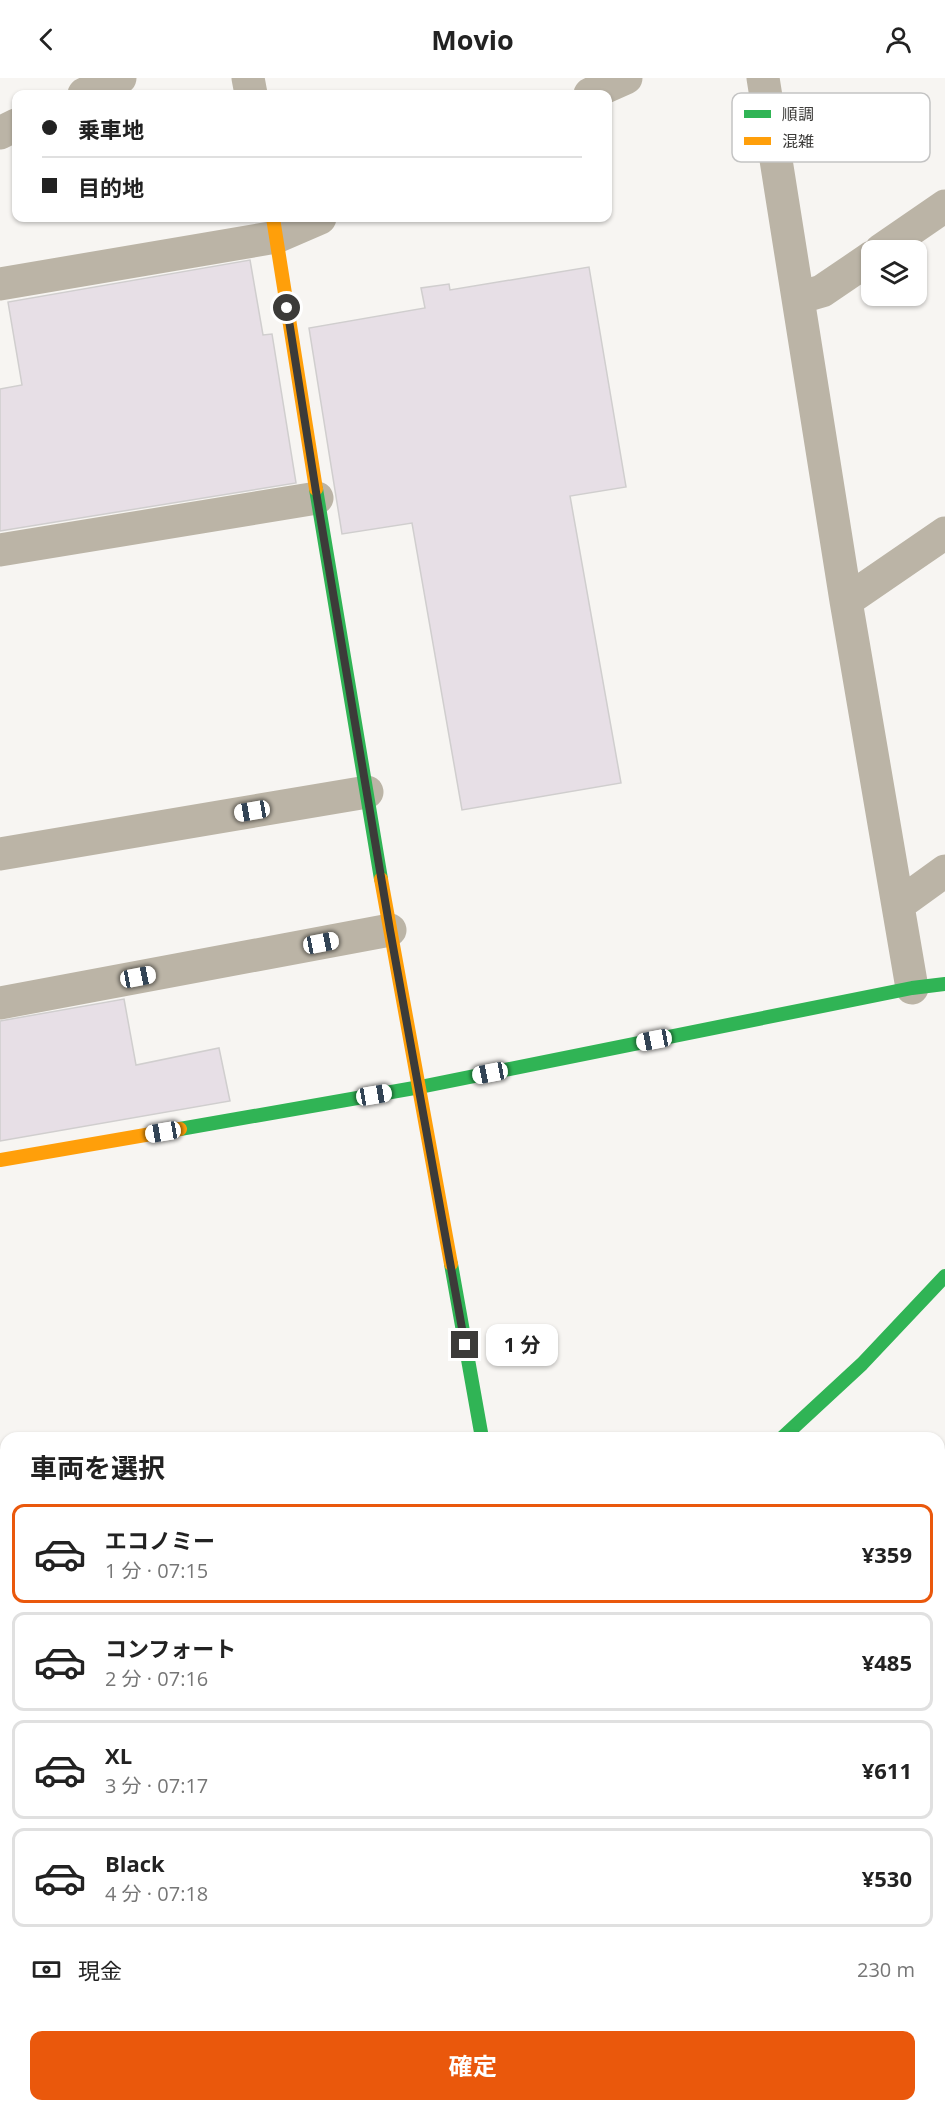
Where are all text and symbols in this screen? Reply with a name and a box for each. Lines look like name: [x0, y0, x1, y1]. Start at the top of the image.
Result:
text: Movio: [431, 21, 514, 58]
icon: back: [30, 23, 63, 56]
icon: person: [882, 23, 915, 56]
legend: [732, 93, 930, 162]
text: 順調: [782, 103, 814, 125]
text: 乗車地: [78, 114, 144, 144]
text: 混雑: [782, 130, 814, 152]
text: 目的地: [78, 172, 144, 202]
map controls: [861, 240, 927, 306]
button: layers: [861, 240, 927, 306]
route start: [273, 294, 300, 321]
car: [233, 799, 271, 823]
car: [302, 931, 340, 955]
car: [119, 965, 157, 989]
car: [635, 1028, 673, 1052]
car: [471, 1061, 509, 1085]
car: [355, 1083, 393, 1107]
car: [144, 1120, 182, 1144]
callout: 1 分: [486, 1324, 558, 1366]
route end: [451, 1331, 478, 1358]
text: 1 分: [504, 1331, 540, 1358]
text: 車両を選択: [30, 1449, 165, 1486]
text: エコノミー: [105, 1525, 215, 1555]
icon: car: [33, 1527, 87, 1581]
text: ¥359: [862, 1539, 912, 1569]
text: 1 分 · 07:15: [105, 1557, 208, 1584]
text: コンフォート: [105, 1633, 236, 1663]
icon: car: [33, 1635, 87, 1689]
text: ¥485: [862, 1647, 912, 1677]
text: 2 分 · 07:16: [105, 1665, 208, 1692]
text: XL: [105, 1740, 132, 1770]
icon: car: [33, 1743, 87, 1797]
text: ¥611: [862, 1755, 912, 1785]
text: 3 分 · 07:17: [105, 1772, 208, 1799]
text: Black: [105, 1848, 165, 1878]
icon: car: [33, 1851, 87, 1905]
text: ¥530: [862, 1863, 912, 1893]
text: 4 分 · 07:18: [105, 1880, 208, 1907]
icon: cash: [30, 1953, 63, 1986]
text: 現金: [78, 1955, 122, 1985]
text: 230 m: [857, 1956, 915, 1983]
button: 確定: [30, 2031, 915, 2100]

